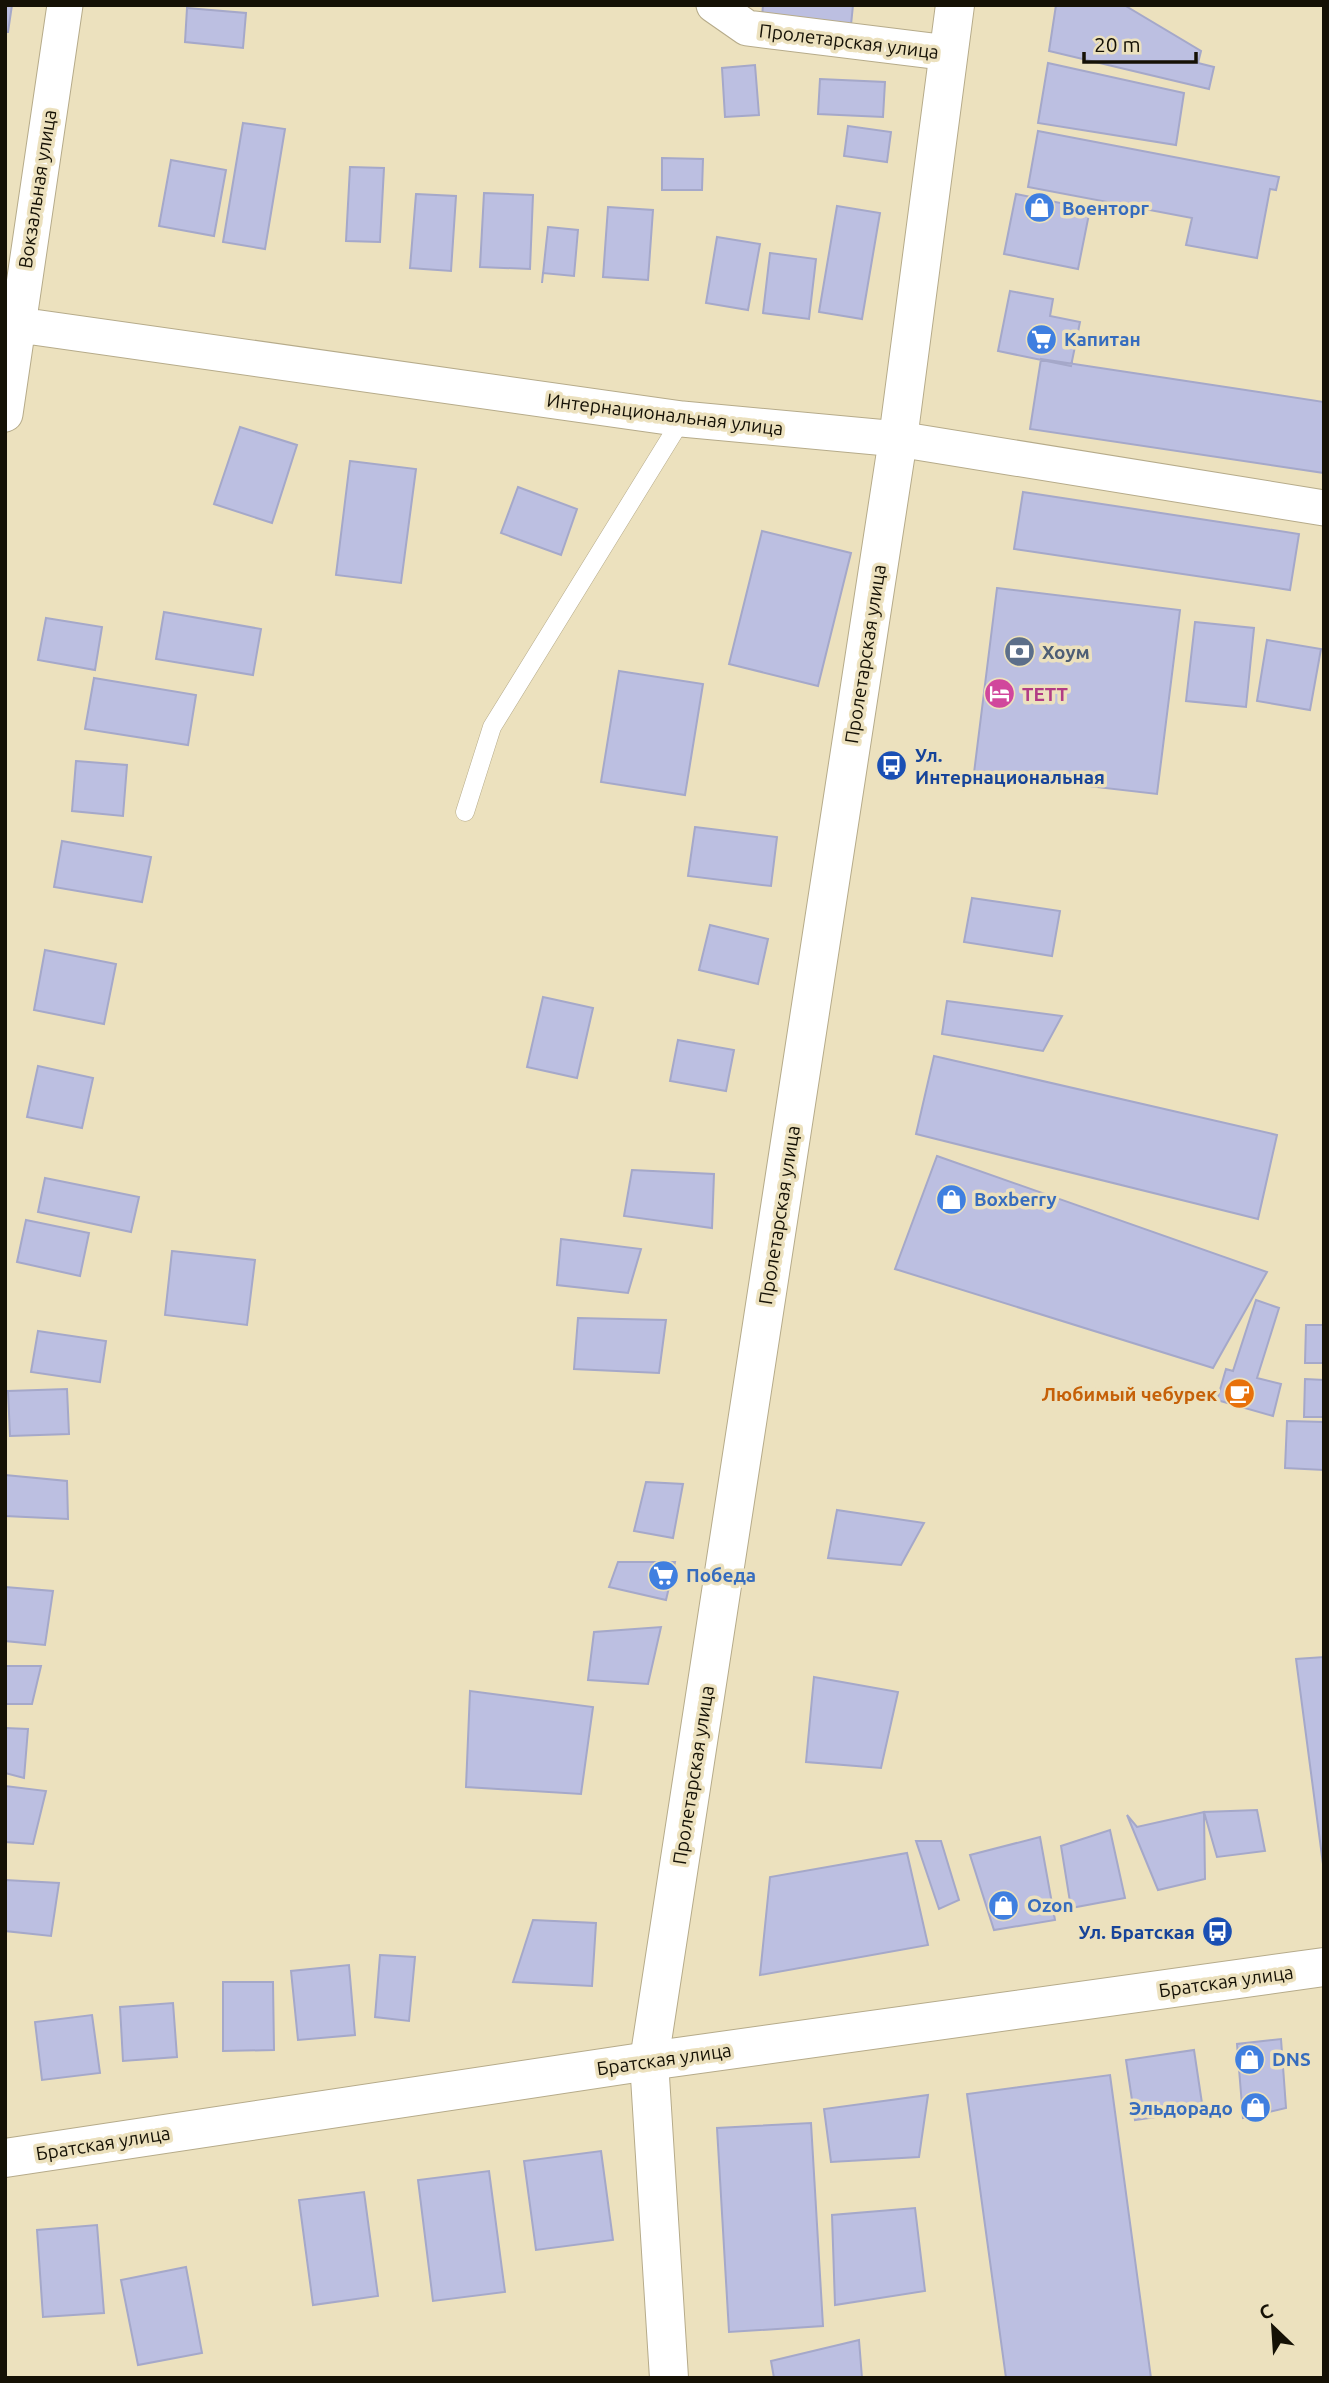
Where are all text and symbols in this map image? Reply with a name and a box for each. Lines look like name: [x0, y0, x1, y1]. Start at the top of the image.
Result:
street label: Пролетарская улица: [758, 19, 940, 63]
scale bar: [1084, 21, 1196, 65]
text: 20 m: [1094, 32, 1141, 56]
street label: Вокзальная улица: [14, 108, 60, 270]
shop icon: Военторг: [1022, 191, 1056, 225]
place label: Военторг: [1062, 197, 1150, 219]
supermarket icon: Капитан: [1024, 322, 1058, 356]
place label: Капитан: [1064, 328, 1141, 350]
street label: Интернациональная улица: [545, 389, 785, 439]
street label: Пролетарская улица: [840, 563, 890, 745]
bank icon: Хоум: [1002, 635, 1036, 669]
place label: Хоум: [1042, 641, 1090, 663]
hotel icon: ТЕТТ: [982, 677, 1016, 711]
place label: ТЕТТ: [1022, 683, 1069, 705]
place label: Ул. Интернациональная: [915, 744, 1105, 788]
bus stop icon: Ул. Интернациональная: [875, 749, 909, 783]
street label: Пролетарская улица: [754, 1124, 804, 1306]
shop icon: Boxberry: [934, 1182, 968, 1216]
place label: Boxberry: [974, 1188, 1057, 1210]
cafe icon: Любимый чебурек: [1223, 1377, 1257, 1411]
place label: Любимый чебурек: [1042, 1383, 1217, 1405]
supermarket icon: Победа: [646, 1558, 680, 1592]
place label: Победа: [686, 1564, 756, 1586]
street label: Пролетарская улица: [668, 1684, 718, 1866]
shop icon: Ozon: [987, 1888, 1021, 1922]
place label: Ozon: [1027, 1894, 1074, 1916]
bus stop icon: Ул. Братская: [1201, 1915, 1235, 1949]
place label: Ул. Братская: [1079, 1921, 1195, 1943]
street label: Братская улица: [1157, 1961, 1295, 2001]
street label: Братская улица: [595, 2039, 733, 2079]
shop icon: DNS: [1232, 2042, 1266, 2076]
place label: DNS: [1272, 2048, 1311, 2070]
shop icon: Эльдорадо: [1239, 2091, 1273, 2125]
place label: Эльдорадо: [1129, 2097, 1233, 2119]
street label: Братская улица: [34, 2122, 172, 2164]
north arrow: [1238, 2292, 1308, 2362]
text: С: [1256, 2299, 1276, 2324]

